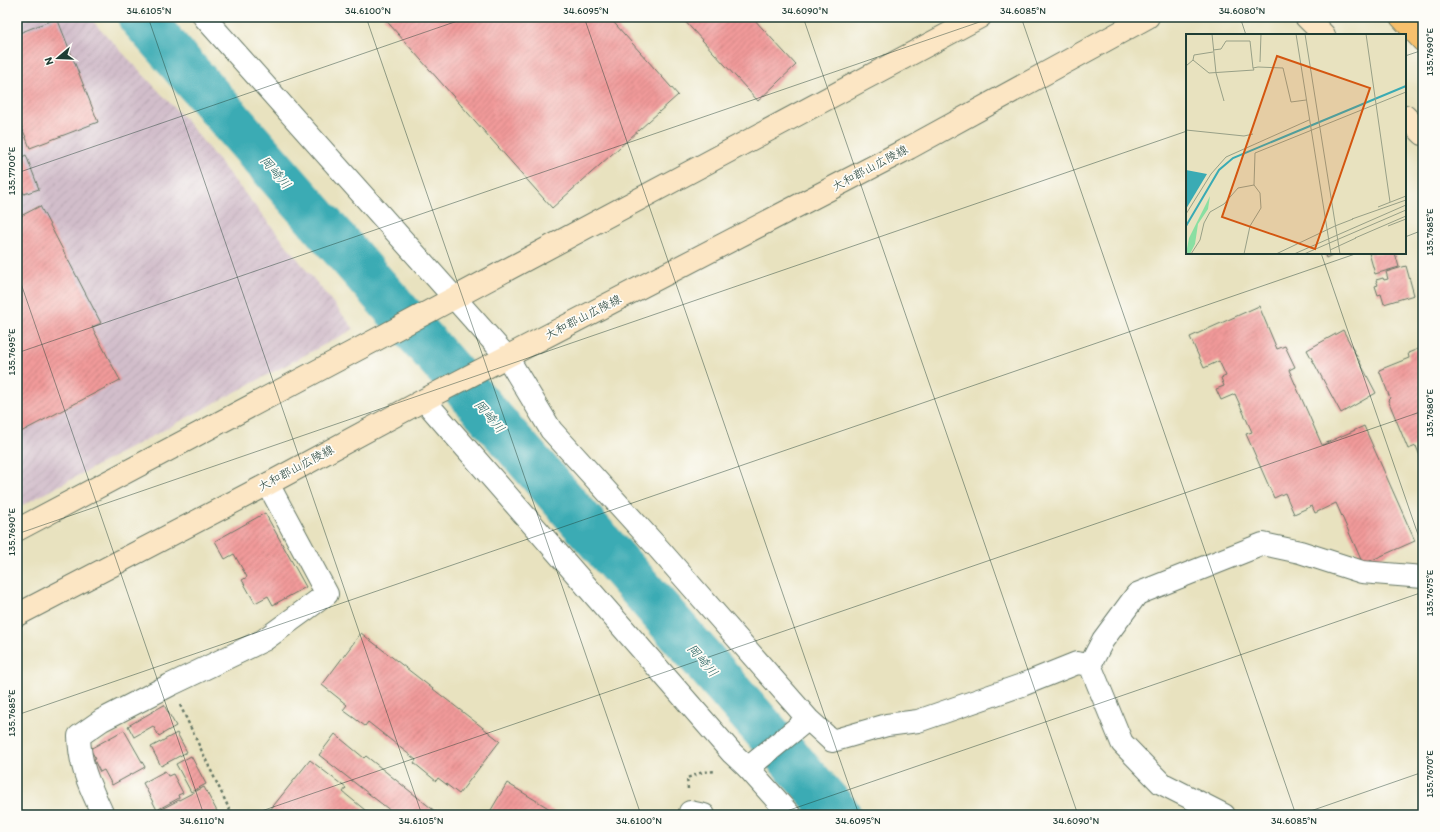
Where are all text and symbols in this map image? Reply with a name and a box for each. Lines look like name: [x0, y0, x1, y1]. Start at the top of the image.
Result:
text: 34.6105°N: [127, 4, 172, 17]
text: 34.6100°N: [345, 4, 391, 17]
text: 34.6095°N: [563, 4, 609, 17]
text: 34.6090°N: [782, 4, 828, 17]
text: 34.6085°N: [1000, 4, 1046, 17]
text: 34.6080°N: [1219, 4, 1266, 17]
text: 135.7690°E: [1423, 28, 1436, 76]
inset map: [1186, 34, 1406, 254]
north arrow: [38, 38, 78, 78]
text: N: [42, 55, 56, 67]
street label: 大和郡山広陵線: [830, 142, 910, 194]
text: 135.7700°E: [5, 146, 18, 195]
water label: 岡崎川: [257, 153, 294, 192]
text: 135.7685°E: [1423, 208, 1436, 256]
street label: 大和郡山広陵線: [542, 292, 624, 342]
text: 135.7695°E: [5, 328, 18, 376]
text: 135.7680°E: [1423, 388, 1436, 437]
water label: 岡崎川: [471, 397, 508, 436]
street label: 大和郡山広陵線: [256, 442, 336, 494]
text: 135.7690°E: [5, 508, 18, 556]
text: 135.7675°E: [1423, 569, 1436, 616]
water label: 岡崎川: [684, 641, 721, 680]
text: 135.7685°E: [5, 689, 18, 737]
text: 135.7670°E: [1423, 750, 1436, 798]
text: 34.6110°N: [180, 814, 224, 827]
text: 34.6105°N: [399, 814, 444, 827]
text: 34.6100°N: [616, 814, 662, 827]
text: 34.6095°N: [835, 814, 881, 827]
text: 34.6090°N: [1053, 814, 1099, 827]
text: 34.6085°N: [1271, 814, 1317, 827]

